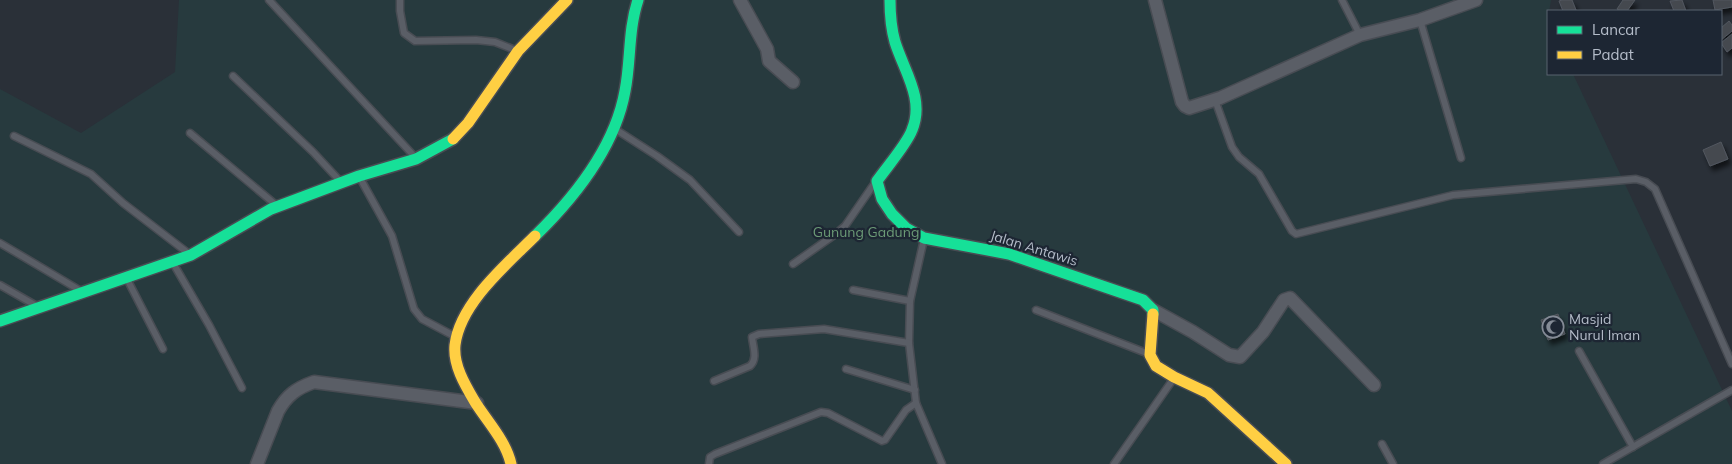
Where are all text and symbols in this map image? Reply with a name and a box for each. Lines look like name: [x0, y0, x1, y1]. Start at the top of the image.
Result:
legend: [1547, 10, 1722, 75]
text: Lancar: [1592, 20, 1640, 39]
text: Padat: [1592, 45, 1634, 64]
park label: Gunung Gadung: [813, 223, 919, 241]
street label: Jalan Antawis: [988, 226, 1080, 270]
place label: Masjid Nurul Iman: [1569, 310, 1640, 344]
mosque icon: Masjid Nurul Iman: [1541, 315, 1565, 339]

